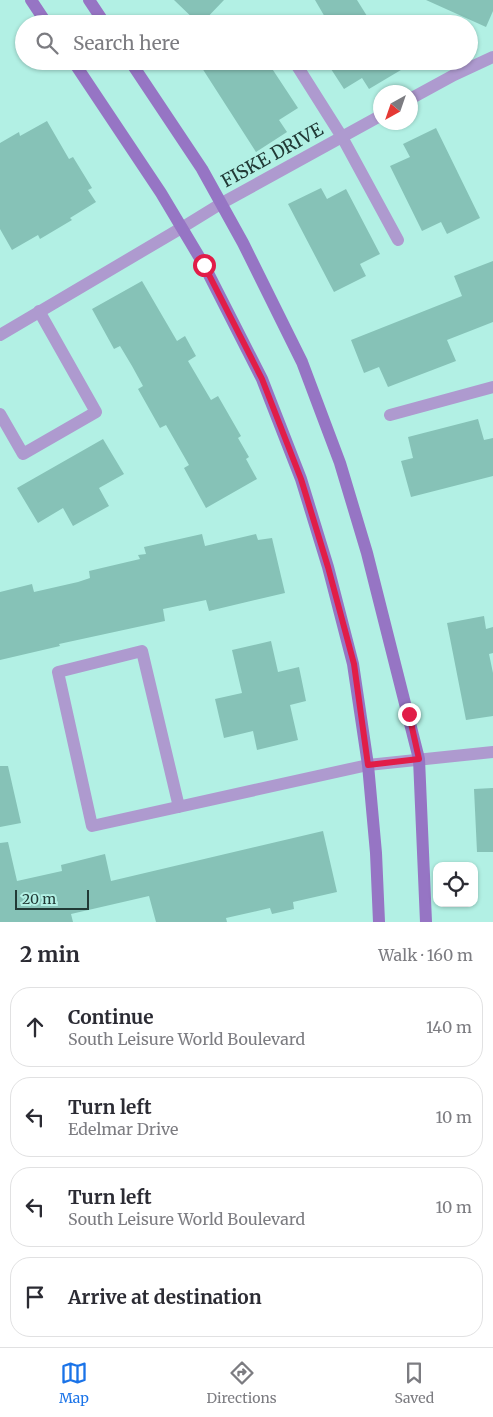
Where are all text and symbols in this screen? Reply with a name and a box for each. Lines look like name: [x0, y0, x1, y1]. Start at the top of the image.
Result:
search box: [15, 15, 478, 70]
icon: search: [33, 29, 61, 57]
text: Search here: [73, 31, 180, 55]
north arrow: [373, 85, 418, 130]
street label: FISKE DRIVE: [217, 117, 327, 192]
route start: [193, 254, 216, 277]
route end: [398, 703, 421, 726]
map controls: [433, 862, 478, 907]
button: locate: [433, 862, 478, 907]
scale bar: [15, 887, 89, 910]
text: 20 m: [22, 890, 56, 908]
text: 2 min: [20, 941, 80, 968]
text: Walk · 160 m: [378, 945, 473, 965]
text: Continue: [68, 1005, 154, 1029]
icon: ahead: [21, 1013, 49, 1041]
text: 140 m: [426, 1017, 472, 1037]
text: South Leisure World Boulevard: [68, 1029, 305, 1049]
text: Turn left: [68, 1095, 152, 1119]
icon: left: [21, 1103, 49, 1131]
text: 10 m: [435, 1107, 472, 1127]
text: Edelmar Drive: [68, 1119, 178, 1139]
text: Turn left: [68, 1185, 152, 1209]
icon: left: [21, 1193, 49, 1221]
text: 10 m: [435, 1197, 472, 1217]
text: South Leisure World Boulevard: [68, 1209, 305, 1229]
icon: arrive: [21, 1283, 49, 1311]
text: Arrive at destination: [68, 1285, 262, 1309]
tab: Map: [59, 1359, 89, 1407]
tab: Directions: [207, 1359, 277, 1407]
tab: Saved: [394, 1359, 434, 1407]

